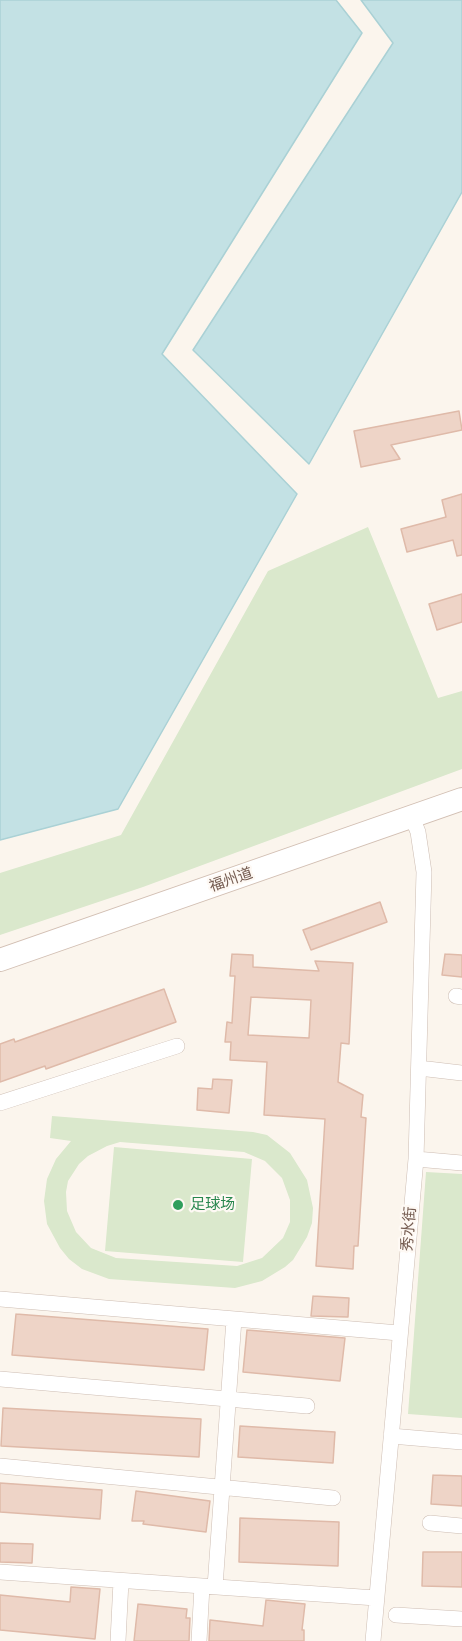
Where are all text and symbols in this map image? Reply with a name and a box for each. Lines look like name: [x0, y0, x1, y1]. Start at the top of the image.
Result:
street label: 福州道: [207, 864, 255, 896]
place label: 足球场: [190, 1196, 235, 1214]
marker: 足球场: [171, 1198, 185, 1212]
street label: 秀水街: [398, 1206, 420, 1252]

